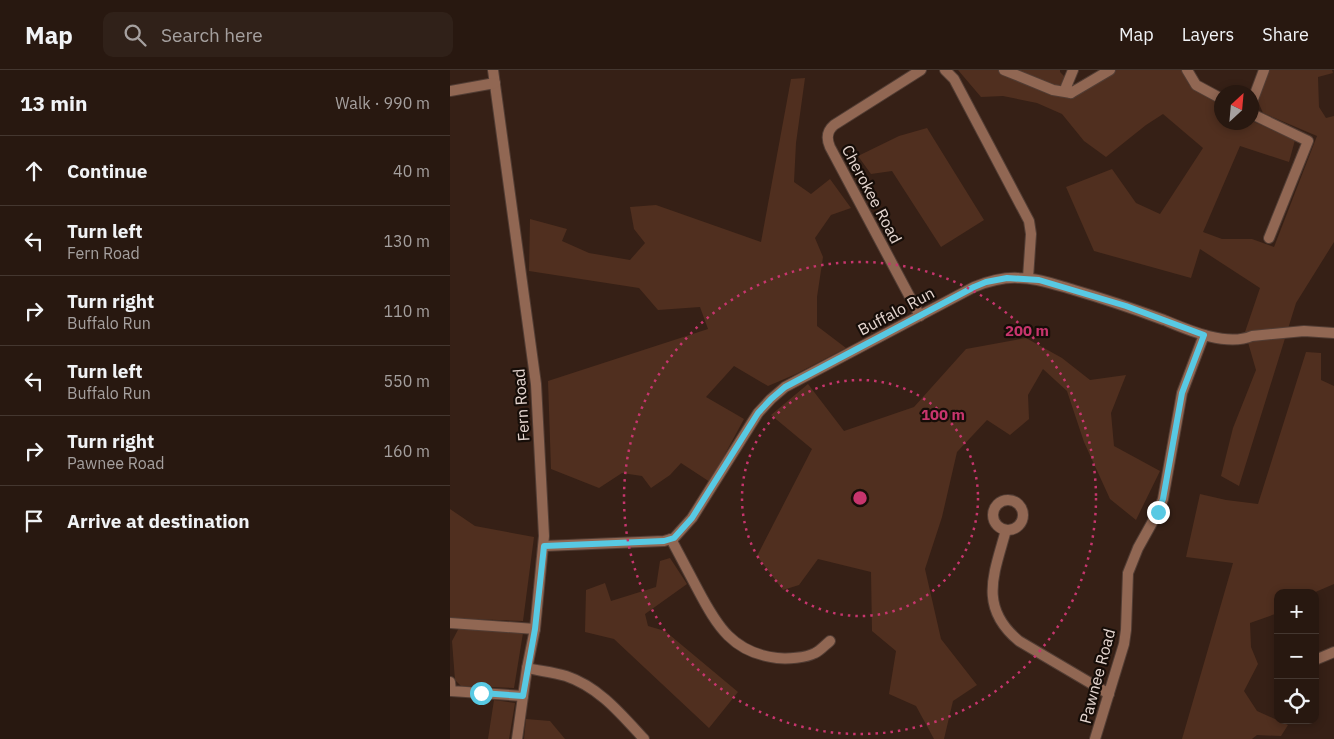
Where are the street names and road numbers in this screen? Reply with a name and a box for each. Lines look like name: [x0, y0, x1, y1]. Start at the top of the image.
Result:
street label: Cherokee Road: [838, 141, 906, 247]
street label: Buffalo Run: [854, 282, 938, 340]
street label: Fern Road: [508, 368, 534, 442]
street label: Pawnee Road: [1075, 626, 1119, 726]

